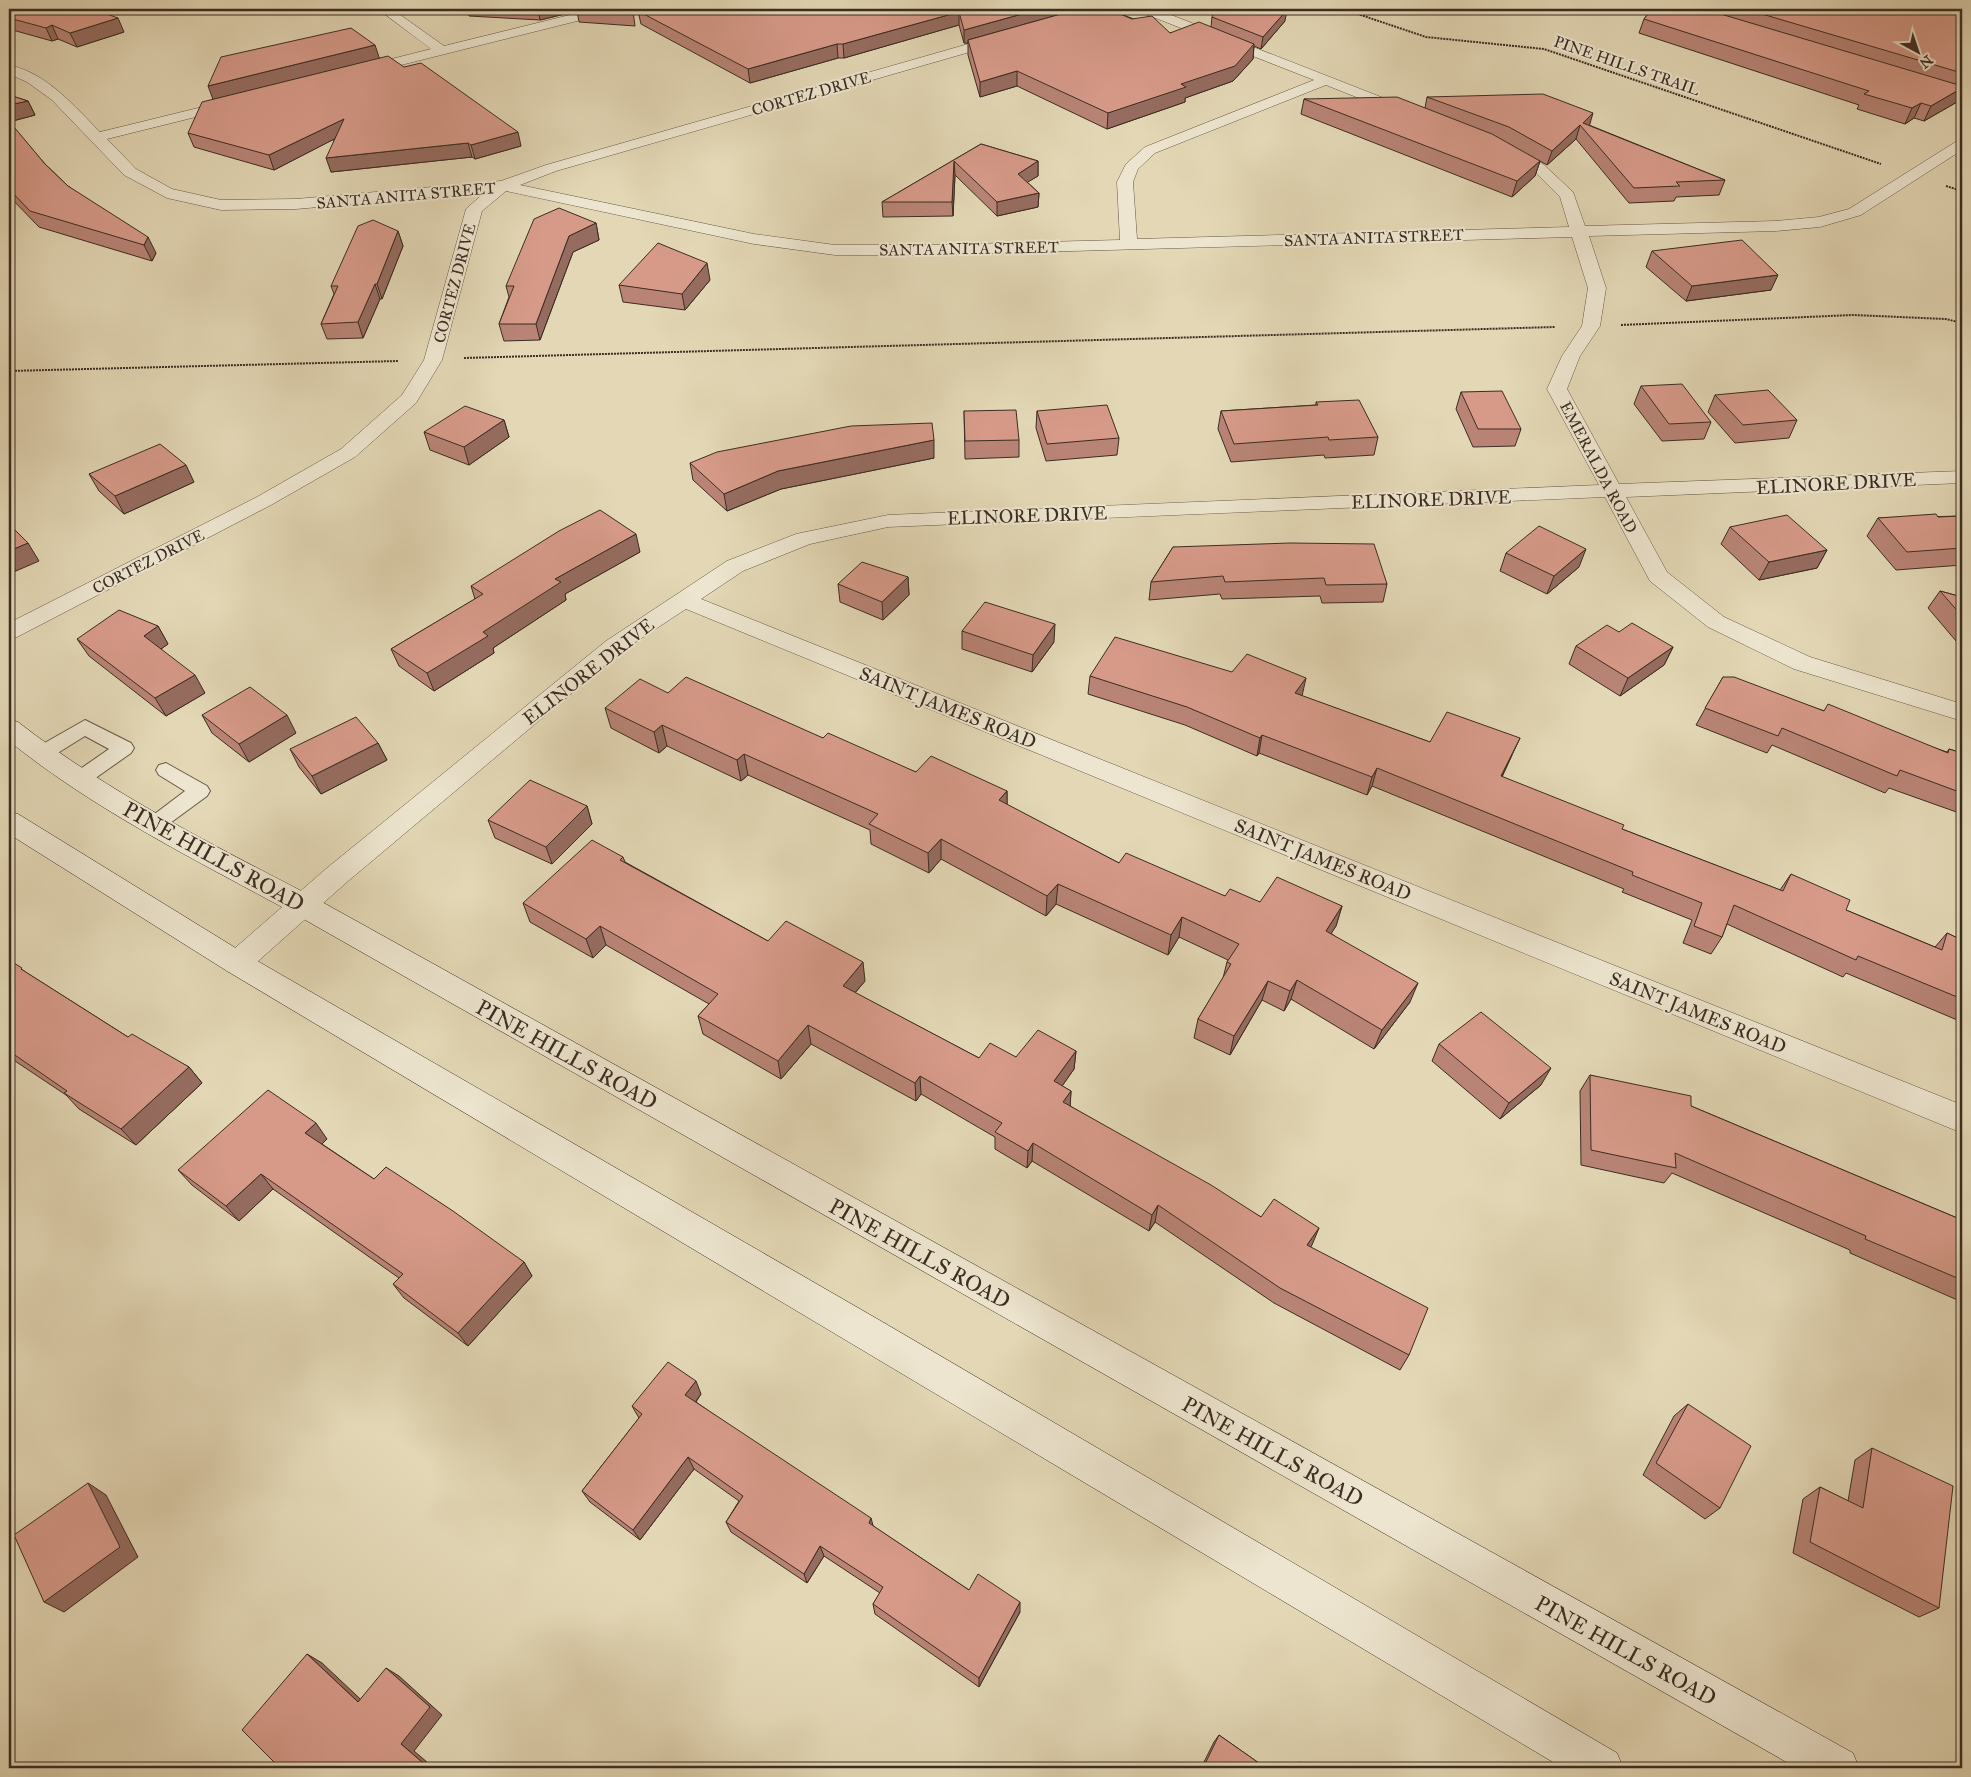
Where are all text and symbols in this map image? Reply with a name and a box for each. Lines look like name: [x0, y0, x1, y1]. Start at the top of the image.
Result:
north arrow: [1894, 28, 1944, 78]
street label: PINE HILLS TRAIL: [1551, 32, 1703, 99]
text: N: [1916, 51, 1936, 72]
street label: CORTEZ DRIVE: [749, 67, 873, 120]
street label: SANTA ANITA STREET: [316, 178, 496, 213]
street label: CORTEZ DRIVE: [429, 221, 480, 345]
street label: SANTA ANITA STREET: [1284, 225, 1464, 250]
street label: SANTA ANITA STREET: [879, 237, 1059, 260]
street label: EMERALDA ROAD: [1556, 398, 1641, 536]
street label: ELINORE DRIVE: [1755, 468, 1917, 499]
street label: ELINORE DRIVE: [1351, 485, 1512, 514]
street label: ELINORE DRIVE: [947, 501, 1108, 530]
street label: CORTEZ DRIVE: [89, 525, 207, 598]
street label: ELINORE DRIVE: [518, 613, 659, 730]
street label: SAINT JAMES ROAD: [856, 661, 1040, 754]
street label: PINE HILLS ROAD: [118, 795, 309, 918]
street label: SAINT JAMES ROAD: [1231, 813, 1415, 906]
street label: SAINT JAMES ROAD: [1606, 966, 1790, 1059]
street label: PINE HILLS ROAD: [471, 993, 662, 1116]
street label: PINE HILLS ROAD: [824, 1192, 1015, 1315]
street label: PINE HILLS ROAD: [1177, 1390, 1368, 1513]
street label: PINE HILLS ROAD: [1530, 1589, 1721, 1712]

